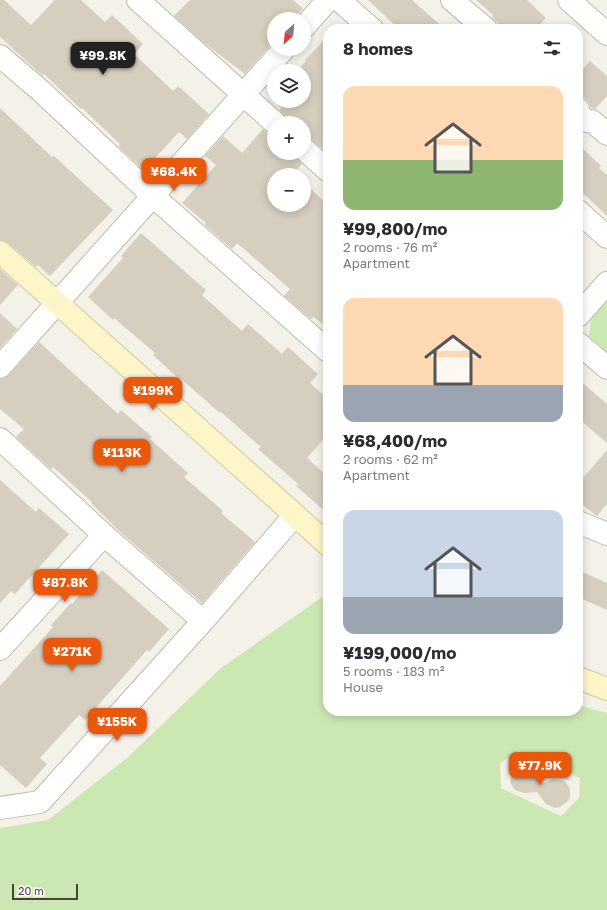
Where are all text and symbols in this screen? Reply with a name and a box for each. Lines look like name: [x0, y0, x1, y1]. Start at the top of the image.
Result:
north arrow: [267, 12, 311, 56]
map controls: [267, 12, 311, 212]
icon: filters: [541, 37, 563, 59]
text: 8 homes: [343, 38, 413, 59]
pin: ¥99.8K: [70, 42, 136, 76]
text: ¥99.8K: [80, 47, 127, 63]
button: layers: [267, 64, 311, 108]
icon: home: [417, 112, 489, 184]
button: +: [267, 116, 311, 160]
pin: ¥68.4K: [141, 158, 207, 192]
text: ¥68.4K: [151, 163, 197, 179]
button: −: [267, 168, 311, 212]
text: ¥99,800/mo: [343, 218, 447, 239]
text: 2 rooms · 76 m²: [343, 239, 437, 255]
text: Apartment: [343, 255, 410, 271]
icon: home: [417, 324, 489, 396]
pin: ¥199K: [125, 377, 181, 411]
text: ¥199K: [132, 382, 174, 398]
text: ¥68,400/mo: [343, 430, 447, 451]
pin: ¥113K: [94, 439, 150, 473]
text: ¥113K: [102, 444, 142, 460]
text: 2 rooms · 62 m²: [343, 451, 438, 467]
text: Apartment: [343, 467, 410, 483]
icon: home: [417, 536, 489, 608]
pin: ¥87.8K: [32, 569, 98, 603]
text: ¥87.8K: [42, 574, 88, 590]
pin: ¥271K: [44, 638, 100, 672]
text: ¥199,000/mo: [343, 642, 456, 663]
text: ¥271K: [52, 643, 92, 659]
text: 5 rooms · 183 m²: [343, 663, 444, 679]
text: House: [343, 679, 383, 695]
pin: ¥155K: [89, 708, 145, 742]
text: ¥155K: [97, 713, 137, 729]
pin: ¥77.9K: [507, 752, 573, 786]
text: ¥77.9K: [518, 757, 562, 773]
scale bar: [12, 882, 78, 901]
text: 20 m: [18, 884, 44, 897]

